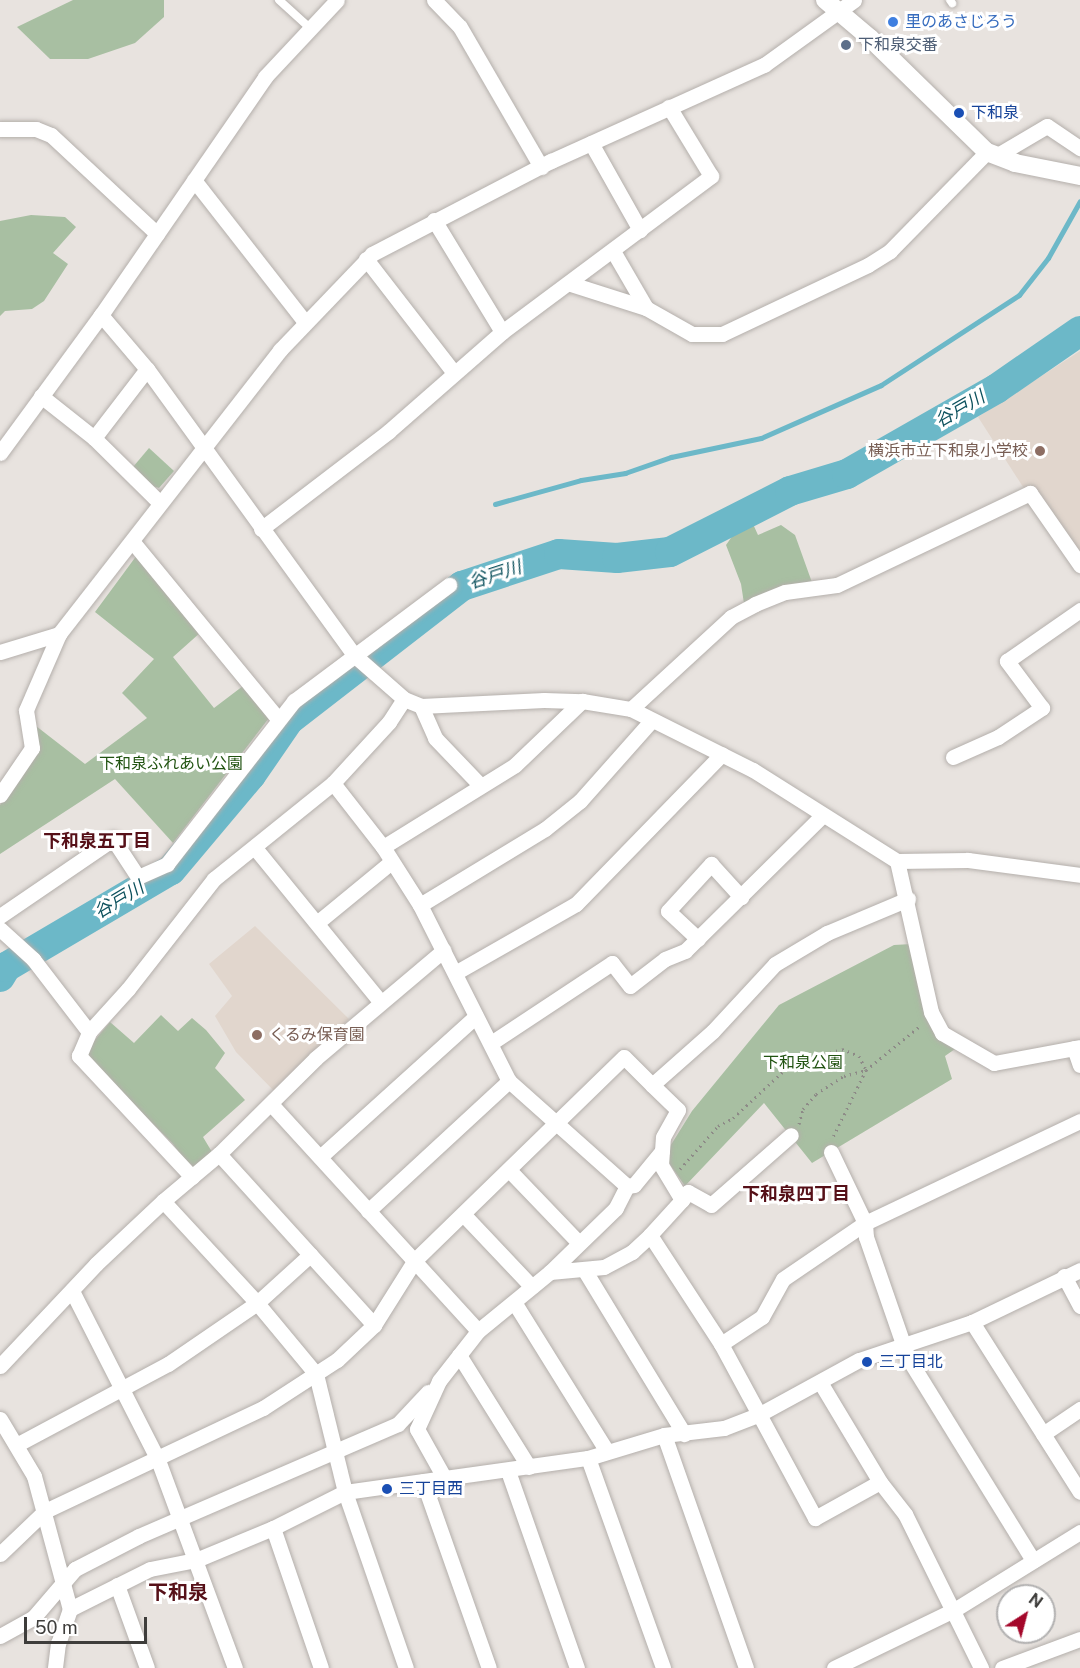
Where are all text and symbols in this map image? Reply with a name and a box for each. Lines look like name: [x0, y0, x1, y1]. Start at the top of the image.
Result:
place label: 里のあさじろう: [905, 12, 1017, 32]
marker: 里のあさじろう: [886, 15, 900, 29]
place label: 下和泉交番: [858, 35, 938, 55]
marker: 下和泉交番: [839, 38, 853, 52]
place label: 下和泉: [971, 103, 1019, 123]
marker: 下和泉: [952, 106, 966, 120]
water label: 谷戸川: [931, 386, 989, 432]
place label: 横浜市立下和泉小学校: [868, 441, 1028, 461]
marker: 横浜市立下和泉小学校: [1033, 444, 1047, 458]
water label: 谷戸川: [466, 556, 524, 594]
park label: 下和泉ふれあい公園: [99, 754, 243, 774]
district label: 下和泉五丁目: [43, 830, 151, 852]
water label: 谷戸川: [90, 877, 148, 923]
place label: くるみ保育園: [269, 1025, 365, 1045]
marker: くるみ保育園: [250, 1028, 264, 1042]
park label: 下和泉公園: [763, 1053, 843, 1073]
district label: 下和泉四丁目: [742, 1183, 850, 1205]
place label: 三丁目北: [879, 1352, 943, 1372]
marker: 三丁目北: [860, 1355, 874, 1369]
place label: 三丁目西: [399, 1479, 463, 1499]
marker: 三丁目西: [380, 1482, 394, 1496]
district label: 下和泉: [148, 1580, 208, 1604]
north arrow: [996, 1584, 1056, 1644]
text: N: [1025, 1589, 1046, 1612]
scale bar: [27, 1605, 150, 1643]
text: 50 m: [35, 1617, 78, 1638]

